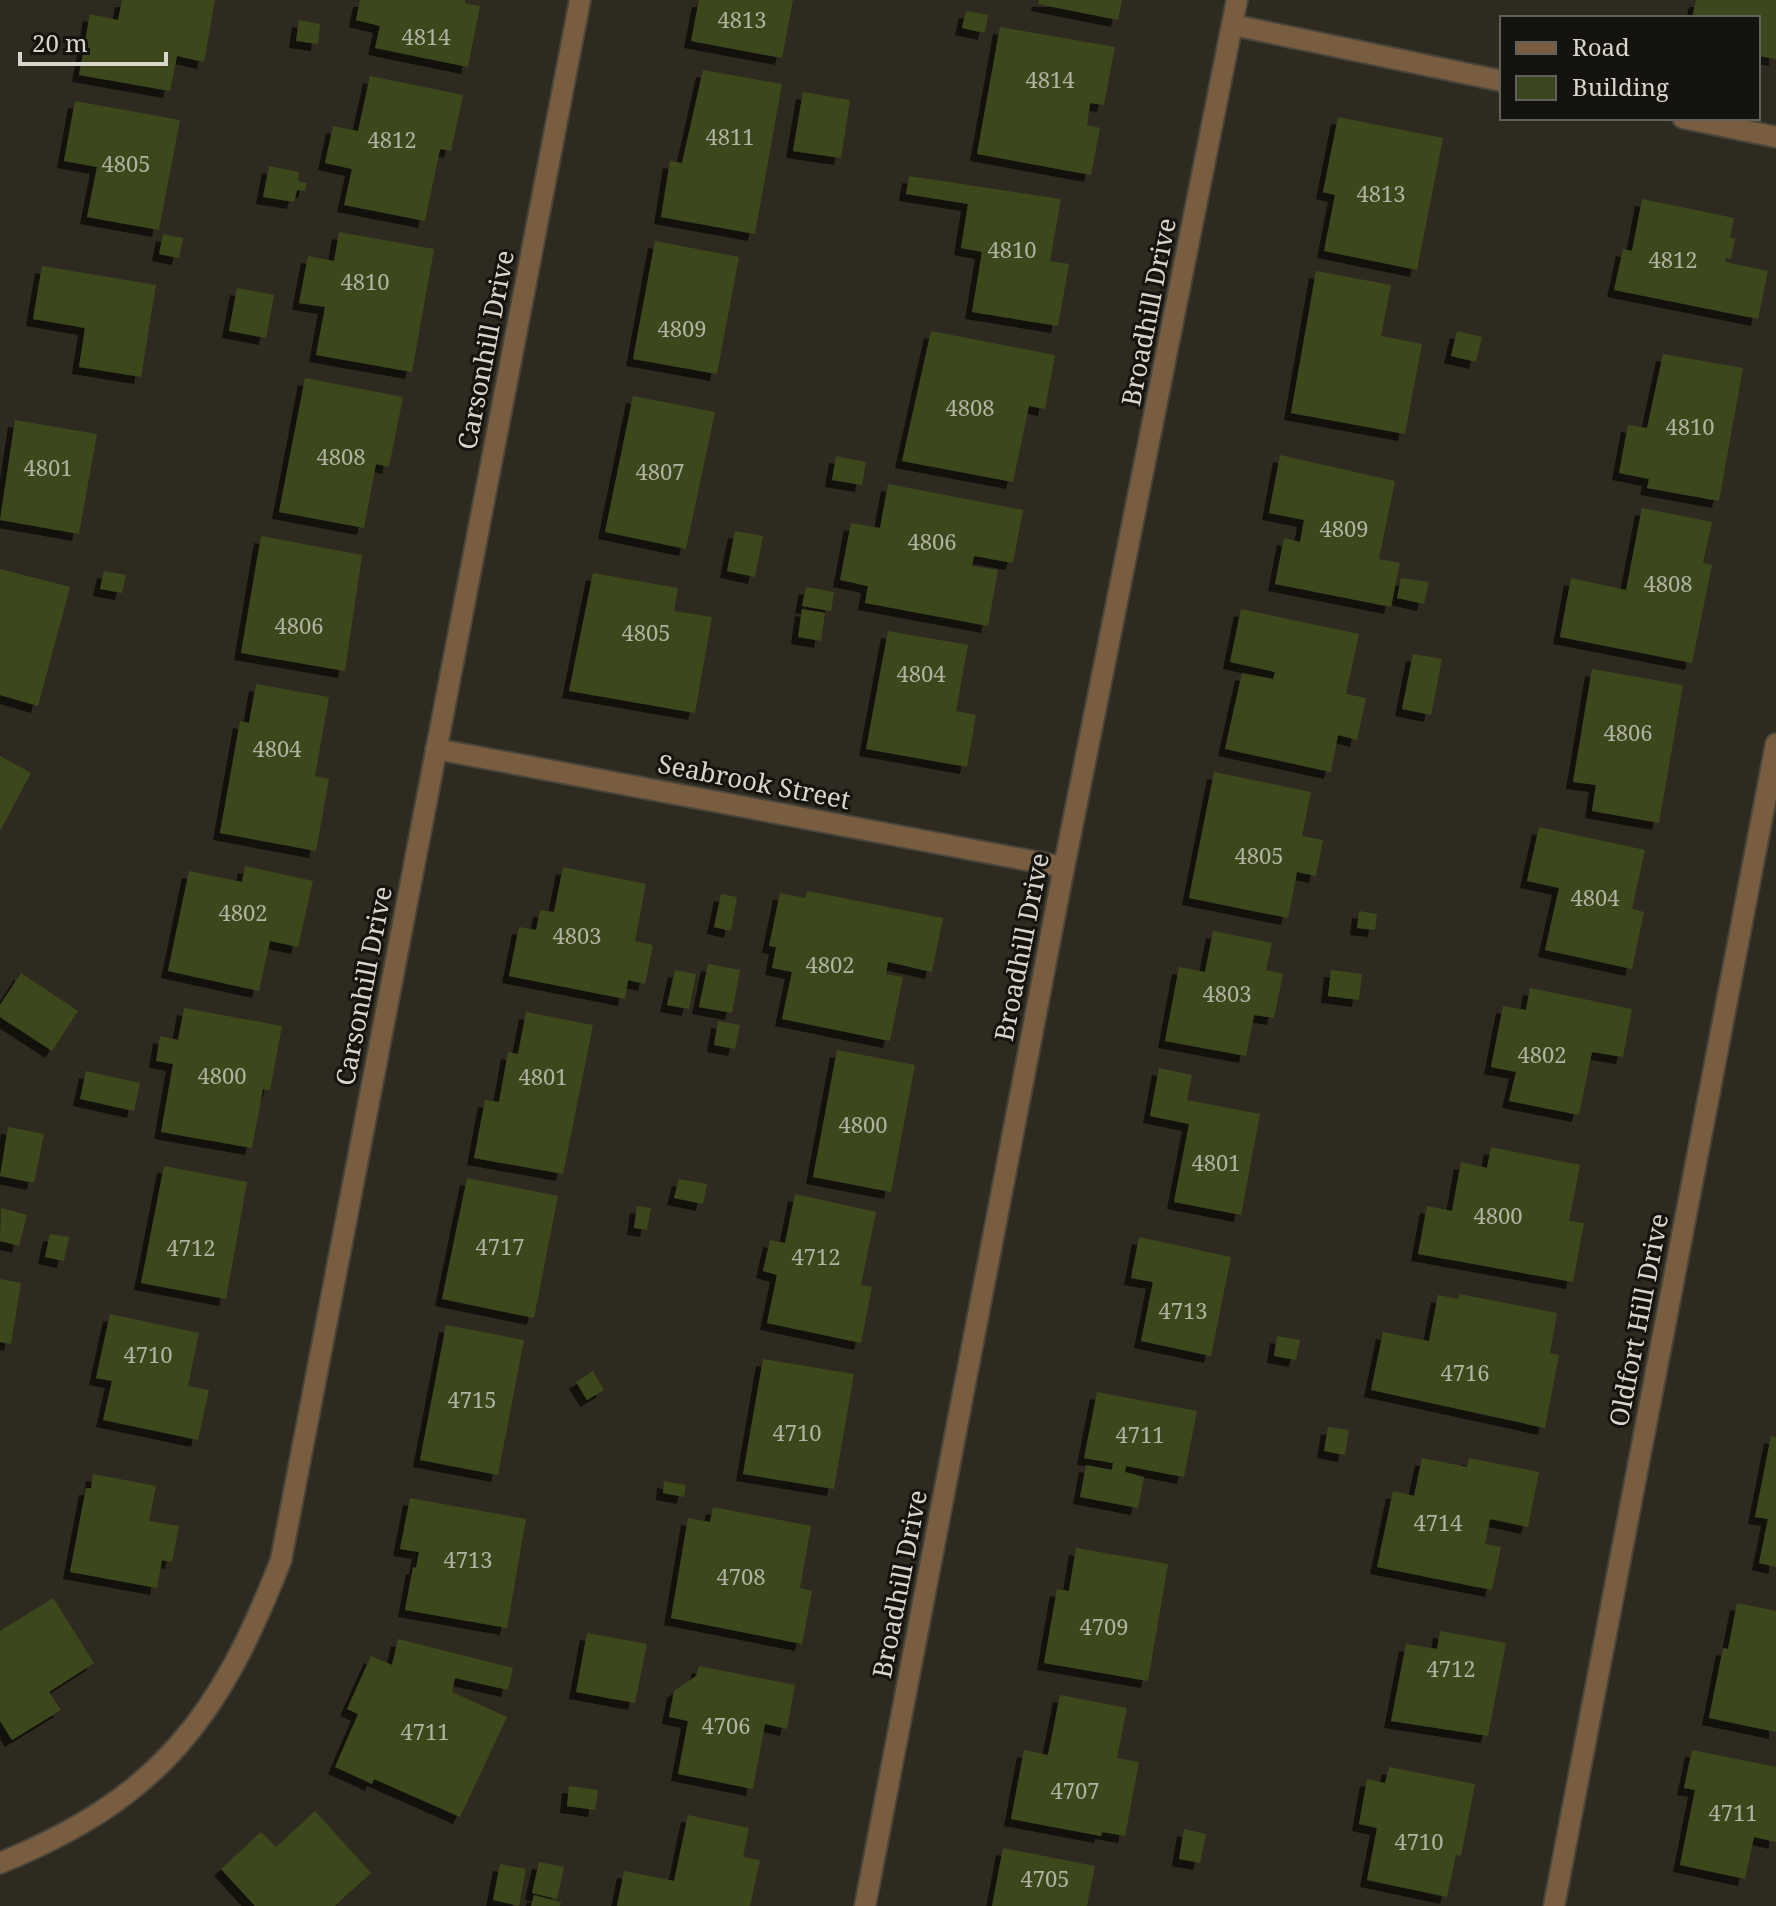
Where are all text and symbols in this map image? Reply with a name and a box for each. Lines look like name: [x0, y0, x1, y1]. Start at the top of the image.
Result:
house number: 4813: [717, 4, 767, 34]
scale bar: [20, 16, 166, 66]
legend: [1500, 16, 1760, 120]
house number: 4814: [401, 21, 451, 51]
text: 20 m: [32, 26, 88, 59]
text: Road: [1572, 30, 1630, 63]
house number: 4814: [1025, 64, 1075, 94]
text: Building: [1572, 70, 1669, 103]
house number: 4811: [705, 121, 755, 151]
house number: 4812: [367, 124, 417, 154]
house number: 4805: [101, 148, 151, 178]
house number: 4813: [1356, 178, 1406, 208]
street label: Broadhill Drive: [1112, 215, 1184, 409]
house number: 4810: [987, 234, 1037, 264]
house number: 4812: [1648, 244, 1698, 274]
street label: Carsonhill Drive: [448, 247, 522, 453]
house number: 4810: [340, 266, 390, 296]
house number: 4809: [657, 313, 707, 343]
house number: 4808: [945, 392, 995, 422]
house number: 4810: [1665, 411, 1715, 441]
house number: 4808: [316, 441, 366, 471]
house number: 4801: [23, 452, 73, 482]
house number: 4807: [635, 456, 685, 486]
house number: 4809: [1319, 513, 1369, 543]
house number: 4806: [907, 526, 957, 556]
house number: 4808: [1643, 568, 1693, 598]
house number: 4806: [274, 610, 324, 640]
house number: 4805: [621, 617, 671, 647]
house number: 4804: [896, 658, 946, 688]
house number: 4806: [1603, 717, 1653, 747]
house number: 4804: [252, 733, 302, 763]
street label: Seabrook Street: [655, 745, 854, 817]
house number: 4805: [1234, 840, 1284, 870]
street label: Broadhill Drive: [985, 850, 1057, 1044]
house number: 4804: [1570, 882, 1620, 912]
street label: Carsonhill Drive: [326, 883, 400, 1089]
house number: 4802: [218, 897, 268, 927]
house number: 4803: [552, 920, 602, 950]
house number: 4802: [805, 949, 855, 979]
house number: 4803: [1202, 978, 1252, 1008]
house number: 4802: [1517, 1039, 1567, 1069]
house number: 4800: [197, 1060, 247, 1090]
house number: 4801: [518, 1061, 568, 1091]
house number: 4800: [838, 1109, 888, 1139]
house number: 4801: [1191, 1147, 1241, 1177]
house number: 4800: [1473, 1200, 1523, 1230]
street label: Oldfort Hill Drive: [1600, 1210, 1676, 1429]
house number: 4717: [475, 1231, 525, 1261]
house number: 4712: [166, 1232, 216, 1262]
house number: 4712: [791, 1241, 841, 1271]
house number: 4713: [1158, 1295, 1208, 1325]
house number: 4710: [123, 1339, 173, 1369]
house number: 4716: [1440, 1357, 1490, 1387]
house number: 4715: [447, 1384, 497, 1414]
house number: 4710: [772, 1417, 822, 1447]
house number: 4711: [1115, 1419, 1165, 1449]
street label: Broadhill Drive: [863, 1487, 935, 1681]
house number: 4714: [1413, 1507, 1463, 1537]
house number: 4713: [443, 1544, 493, 1574]
house number: 4708: [716, 1561, 766, 1591]
house number: 4709: [1079, 1611, 1129, 1641]
house number: 4712: [1426, 1653, 1476, 1683]
house number: 4706: [701, 1710, 751, 1740]
house number: 4711: [400, 1716, 450, 1746]
house number: 4707: [1050, 1775, 1100, 1805]
house number: 4711: [1708, 1797, 1758, 1827]
house number: 4710: [1394, 1826, 1444, 1856]
house number: 4705: [1020, 1863, 1070, 1893]

